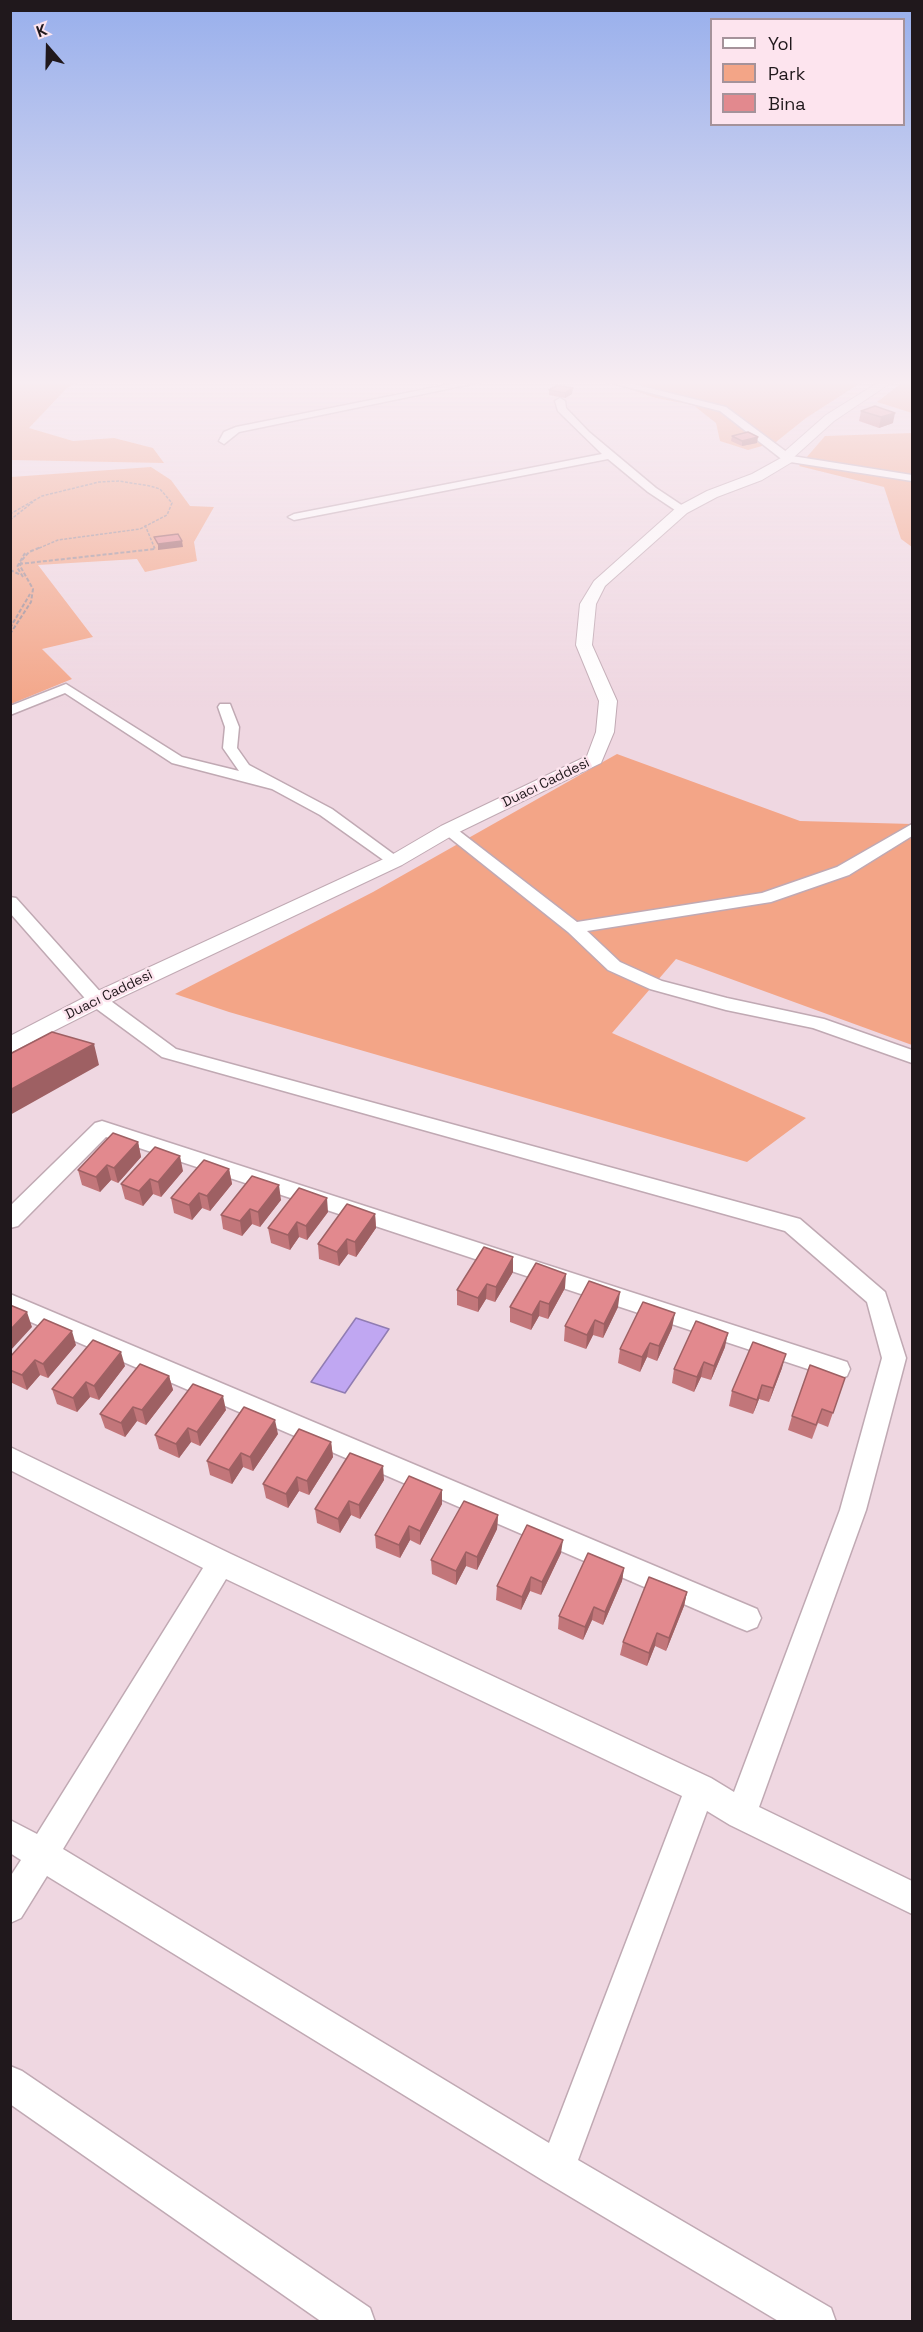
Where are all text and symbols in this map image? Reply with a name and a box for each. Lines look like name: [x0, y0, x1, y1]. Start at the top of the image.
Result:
north arrow: [18, 18, 78, 78]
legend: [710, 18, 905, 126]
text: K: [33, 19, 50, 42]
text: Yol: [768, 32, 793, 55]
text: Park: [768, 62, 805, 85]
text: Bina: [768, 92, 806, 115]
street label: Duacı Caddesi: [500, 755, 592, 811]
street label: Duacı Caddesi: [63, 967, 155, 1023]

